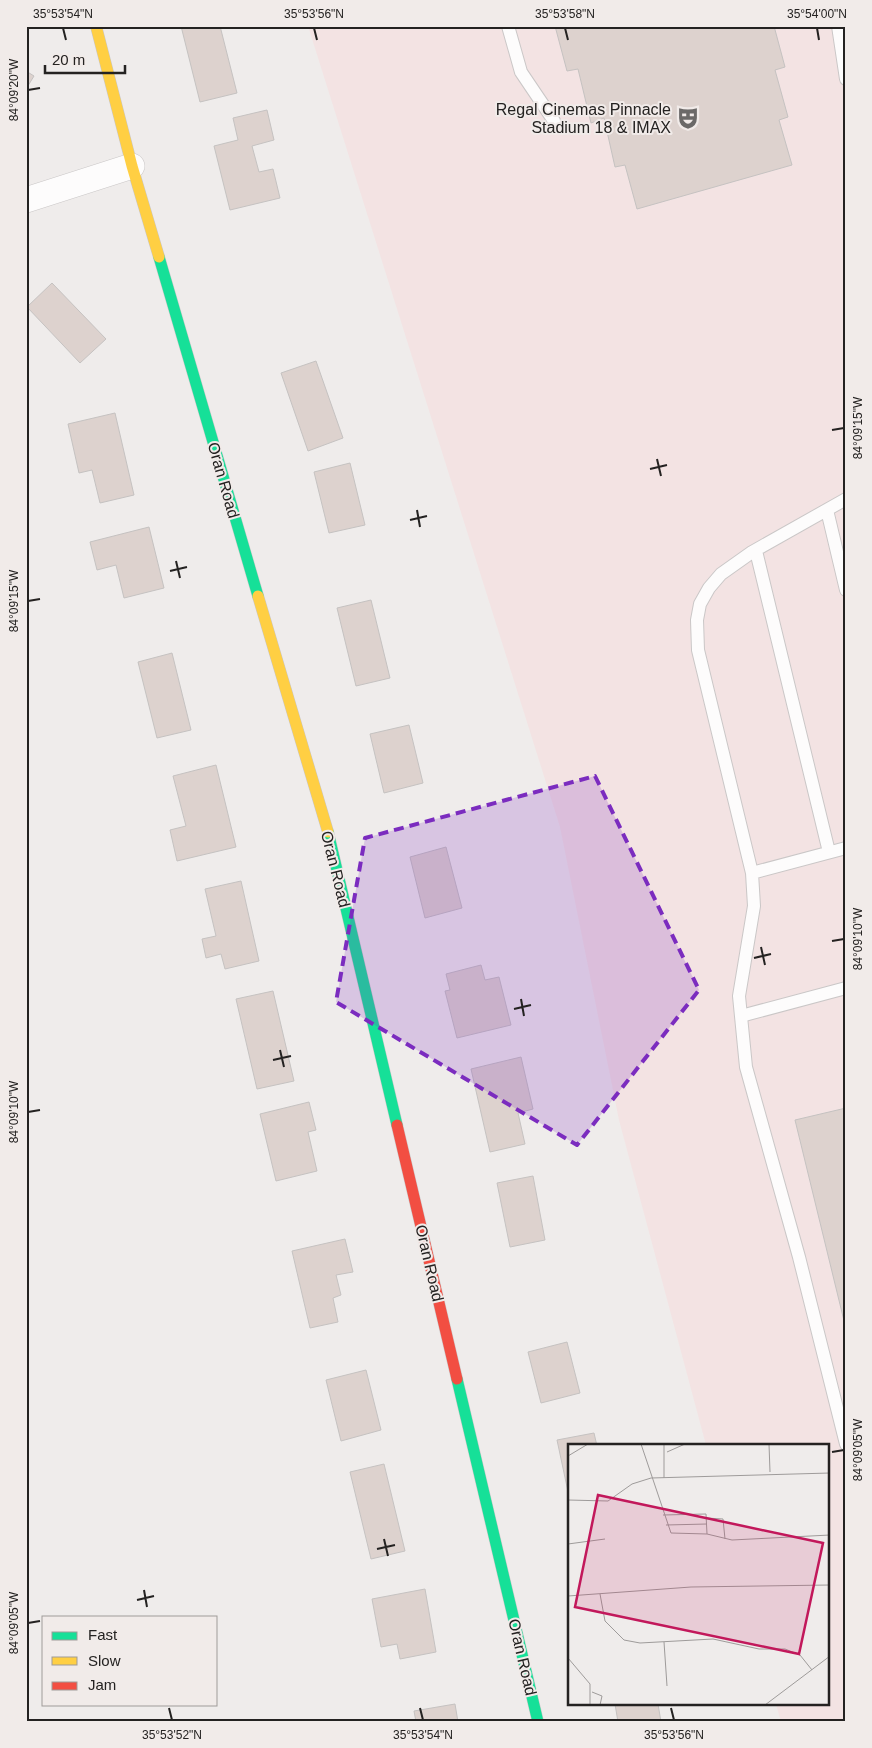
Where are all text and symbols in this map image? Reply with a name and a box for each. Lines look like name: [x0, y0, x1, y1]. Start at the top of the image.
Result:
text: 35°53'54"N: [33, 7, 93, 21]
text: 35°53'56"N: [284, 7, 344, 21]
text: 35°53'58"N: [535, 7, 595, 21]
text: 35°54'00"N: [787, 7, 847, 21]
scale bar: [45, 42, 125, 74]
text: 20 m: [52, 51, 85, 68]
text: 84°09'20"W: [7, 58, 21, 121]
place label: Regal Cinemas Pinnacle Stadium 18 & IMAX: [496, 101, 671, 136]
theatre icon: Regal Cinemas Pinnacle Stadium 18 & IMAX: [675, 105, 701, 131]
text: 84°09'15"W: [851, 396, 865, 459]
street label: Oran Road: [205, 440, 242, 520]
text: 84°09'15"W: [7, 569, 21, 632]
street label: Oran Road: [318, 829, 353, 909]
text: 84°09'10"W: [851, 907, 865, 970]
text: 84°09'10"W: [7, 1080, 21, 1143]
street label: Oran Road: [412, 1223, 447, 1303]
text: 84°09'05"W: [851, 1418, 865, 1481]
inset map: [568, 1444, 830, 1706]
text: 84°09'05"W: [7, 1591, 21, 1654]
legend: [42, 1616, 218, 1706]
street label: Oran Road: [505, 1617, 540, 1697]
text: Fast: [88, 1626, 118, 1643]
text: Slow: [88, 1652, 121, 1669]
text: Jam: [88, 1676, 116, 1693]
text: 35°53'52"N: [142, 1728, 202, 1742]
text: 35°53'54"N: [393, 1728, 453, 1742]
text: 35°53'56"N: [644, 1728, 704, 1742]

